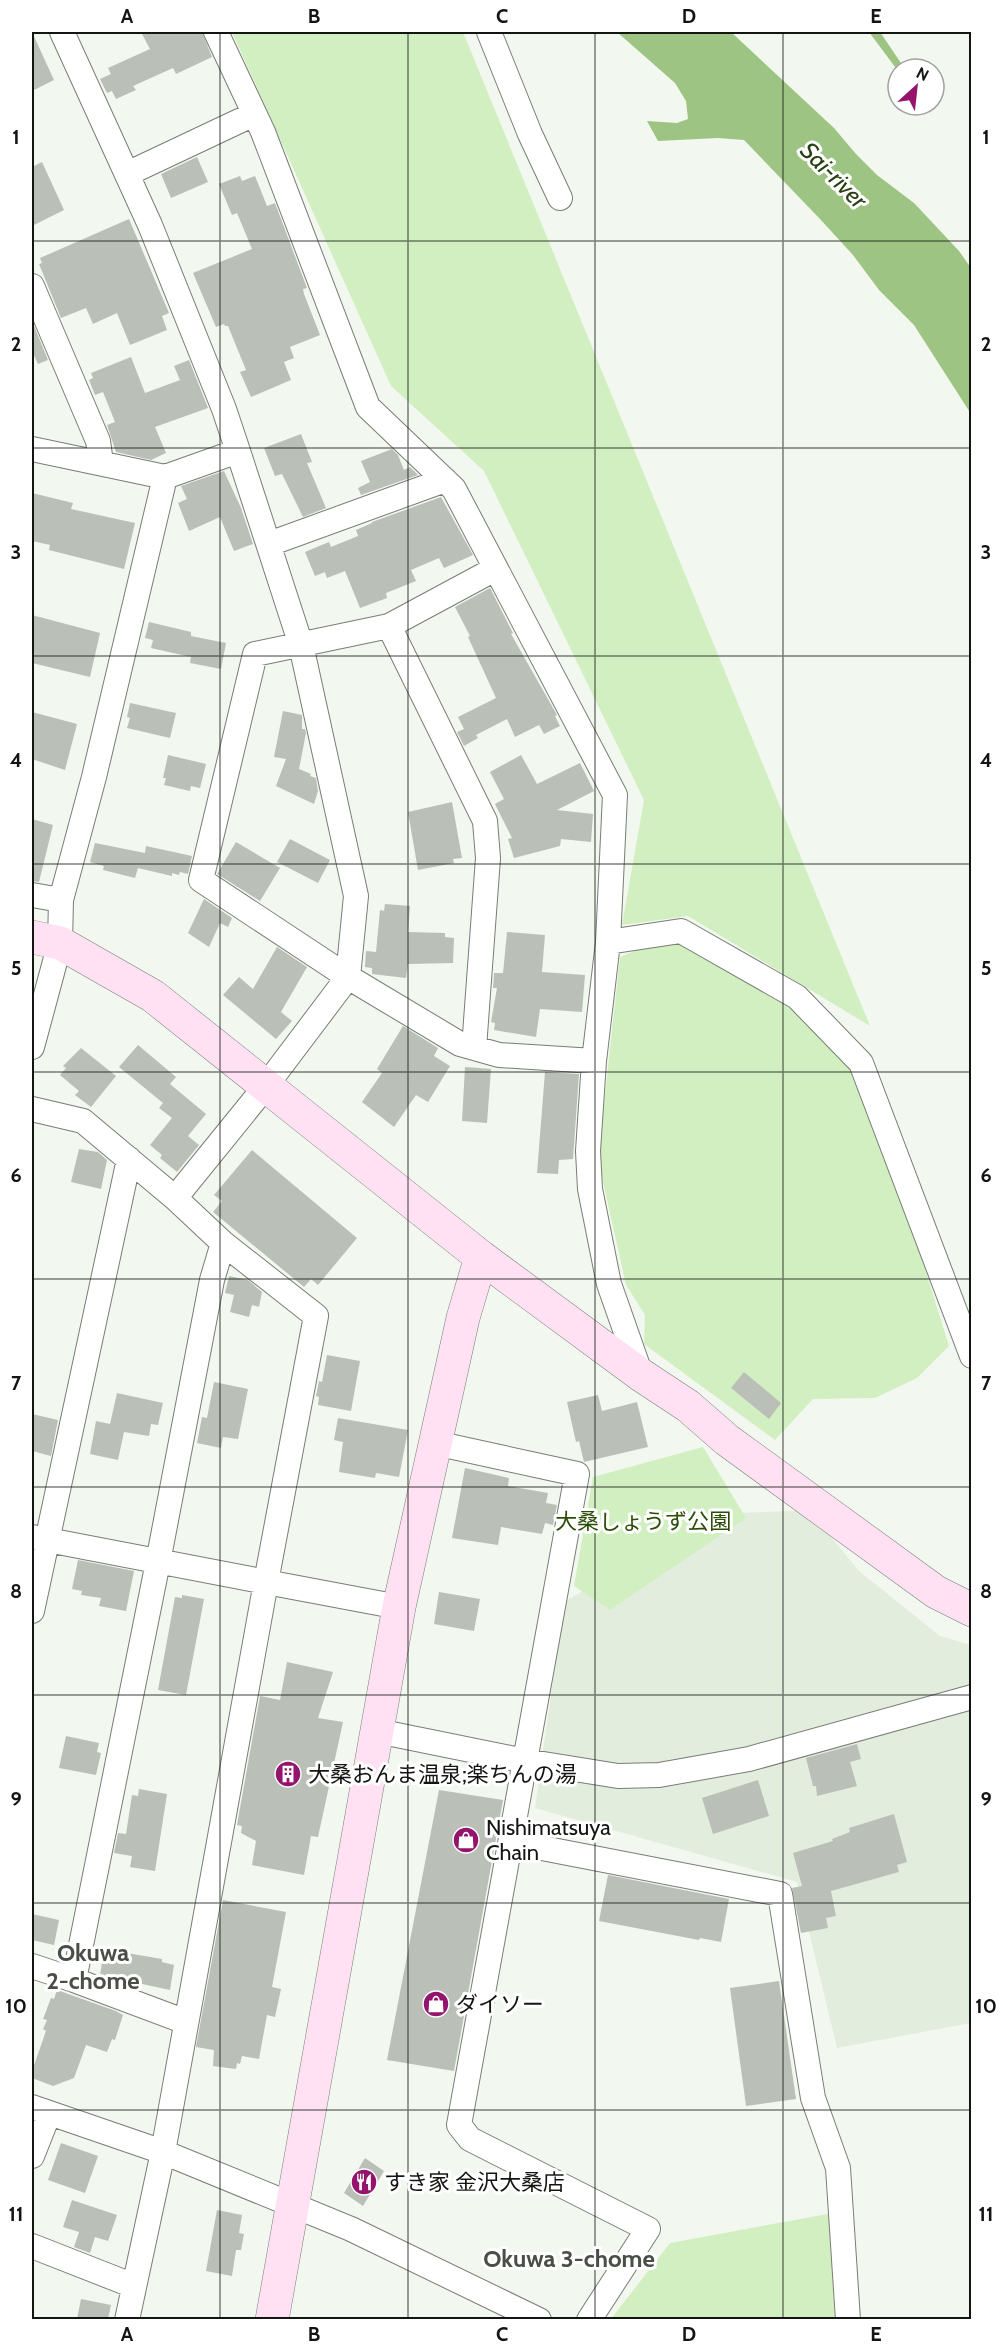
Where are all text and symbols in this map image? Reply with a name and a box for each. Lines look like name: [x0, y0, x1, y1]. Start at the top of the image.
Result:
text: A: [121, 4, 134, 28]
text: B: [308, 4, 320, 28]
text: C: [496, 4, 508, 28]
text: D: [682, 4, 696, 28]
text: E: [870, 4, 882, 28]
north arrow: [886, 57, 946, 117]
text: N: [913, 63, 932, 85]
text: 1: [12, 125, 20, 149]
text: 1: [982, 125, 990, 149]
water label: Sai-river: [795, 136, 874, 215]
text: 2: [11, 332, 21, 356]
text: 2: [981, 332, 991, 356]
text: 3: [11, 540, 21, 564]
text: 3: [981, 540, 991, 564]
text: 4: [10, 748, 22, 772]
text: 4: [980, 748, 992, 772]
text: 5: [11, 956, 21, 980]
text: 5: [981, 956, 991, 980]
text: 6: [10, 1163, 22, 1187]
text: 6: [980, 1163, 992, 1187]
text: 7: [11, 1371, 22, 1395]
text: 7: [981, 1371, 992, 1395]
park label: 大桑しょうず公園: [555, 1508, 731, 1535]
text: 8: [10, 1579, 22, 1603]
text: 8: [980, 1579, 992, 1603]
building icon: 大桑おんま温泉;楽ちんの湯: [273, 1759, 303, 1789]
place label: 大桑おんま温泉;楽ちんの湯: [308, 1761, 577, 1788]
text: 9: [10, 1787, 22, 1811]
text: 9: [980, 1787, 992, 1811]
place label: Nishimatsuya Chain: [486, 1814, 611, 1866]
shop icon: Nishimatsuya Chain: [451, 1825, 481, 1855]
district label: Okuwa 2-chome: [46, 1938, 140, 1995]
shop icon: ダイソー: [421, 1989, 451, 2019]
place label: ダイソー: [456, 1991, 544, 2018]
text: 10: [5, 1994, 27, 2018]
text: 10: [975, 1994, 997, 2018]
restaurant icon: すき家 金沢大桑店: [349, 2167, 379, 2197]
place label: すき家 金沢大桑店: [384, 2169, 565, 2196]
text: 11: [9, 2202, 23, 2226]
text: 11: [979, 2202, 993, 2226]
district label: Okuwa 3-chome: [483, 2244, 655, 2273]
text: A: [121, 2322, 134, 2346]
text: B: [308, 2322, 320, 2346]
text: C: [496, 2322, 508, 2346]
text: D: [682, 2322, 696, 2346]
text: E: [870, 2322, 882, 2346]

